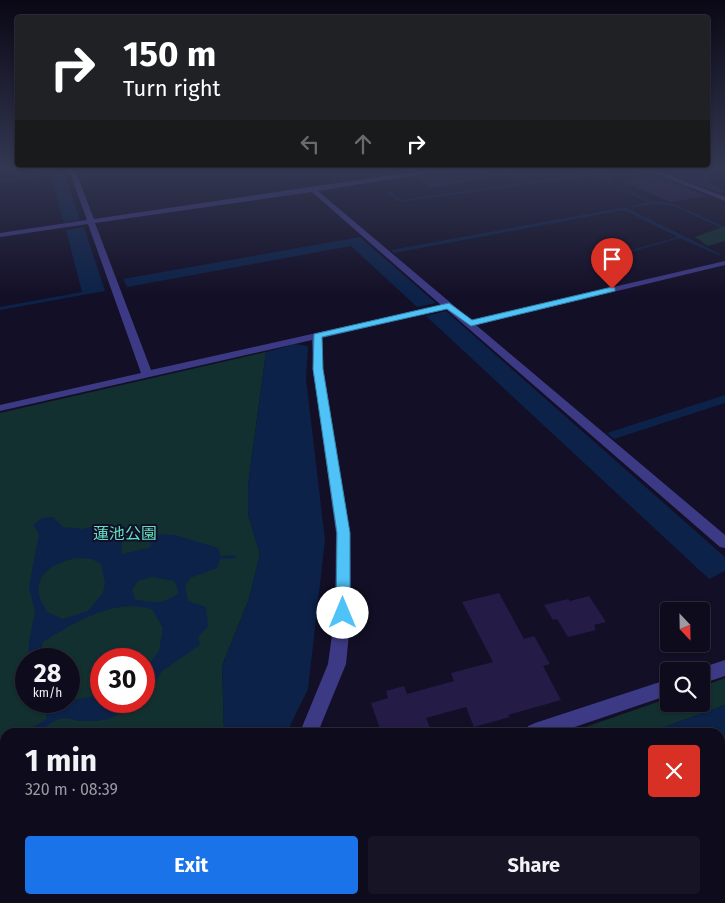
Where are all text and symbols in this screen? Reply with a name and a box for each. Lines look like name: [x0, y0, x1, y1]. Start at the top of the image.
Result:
text: 150 m: [123, 33, 216, 75]
icon: right: [40, 35, 105, 100]
text: Turn right: [123, 75, 220, 102]
icon: left: [296, 130, 324, 158]
icon: ahead: [349, 130, 377, 158]
icon: right: [402, 130, 430, 158]
pin: [591, 238, 633, 289]
icon: arrive: [598, 245, 626, 273]
park label: 蓮池公園: [93, 524, 157, 543]
position arrow: [316, 586, 368, 638]
north arrow: [660, 602, 710, 652]
map controls: [660, 602, 710, 712]
speed limit sign: 30: [90, 648, 155, 713]
text: 28: [34, 659, 61, 689]
button: search: [660, 662, 710, 712]
text: km/h: [33, 686, 62, 700]
text: 1 min: [25, 743, 97, 779]
button: close: [648, 745, 700, 797]
text: 320 m · 08:39: [25, 780, 118, 799]
button: Exit: [25, 836, 358, 894]
button: Share: [368, 836, 700, 894]

